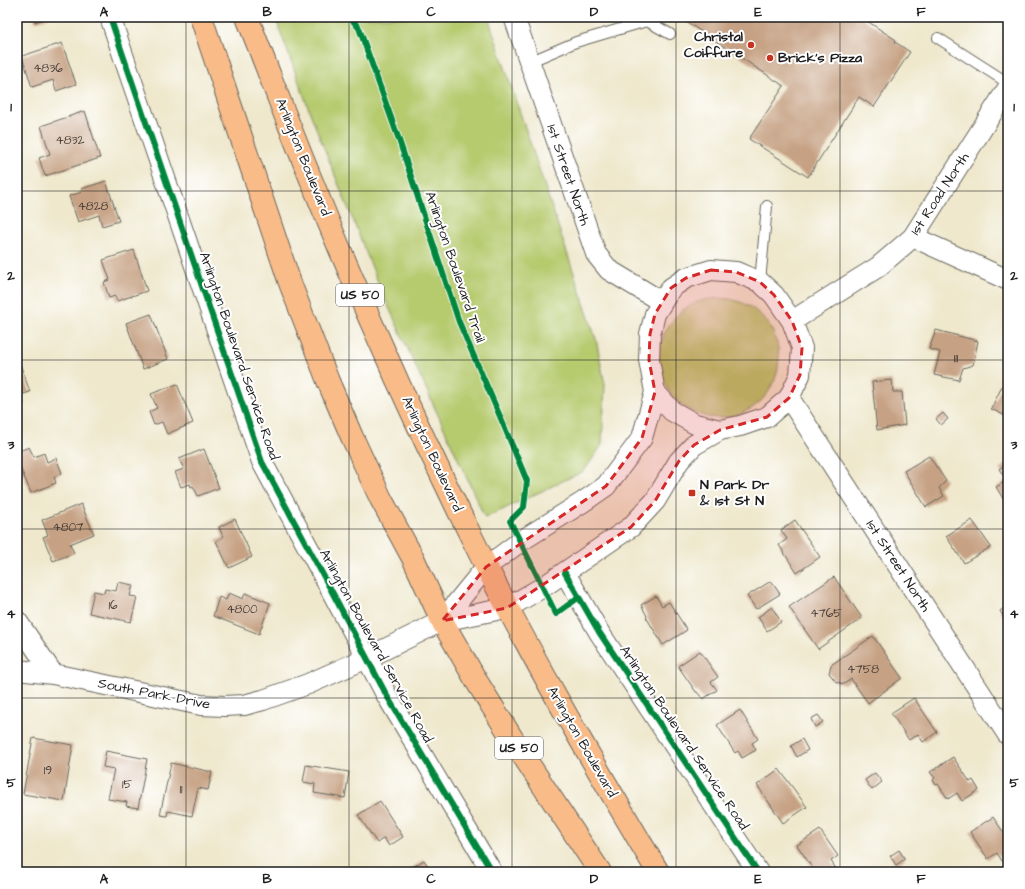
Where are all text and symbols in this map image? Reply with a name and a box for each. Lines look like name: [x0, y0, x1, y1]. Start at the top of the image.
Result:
text: A: [100, 3, 109, 21]
text: B: [262, 3, 272, 21]
text: C: [426, 3, 436, 21]
text: D: [590, 3, 599, 21]
text: E: [754, 3, 762, 21]
text: F: [916, 3, 926, 21]
place label: Christal Coiffure: [684, 27, 744, 63]
marker: Christal Coiffure: [746, 40, 756, 50]
place label: Brick's Pizza: [778, 48, 863, 68]
marker: Brick's Pizza: [765, 53, 775, 63]
house number: 4836: [33, 60, 63, 77]
street label: Arlington Boulevard: [270, 95, 336, 219]
text: 1: [10, 98, 12, 116]
text: 1: [1013, 98, 1015, 116]
street label: 1st Street North: [541, 122, 595, 228]
house number: 4832: [56, 132, 85, 149]
street label: 1st Road North: [906, 149, 974, 239]
street label: Arlington Boulevard Trail: [420, 189, 490, 345]
house number: 4828: [78, 198, 109, 215]
street label: Arlington Boulevard Service Road: [194, 249, 284, 463]
text: 2: [6, 267, 15, 285]
text: 2: [1009, 267, 1018, 285]
road number: US 50: [336, 284, 384, 306]
house number: 111: [954, 350, 959, 367]
street label: Arlington Boulevard: [396, 393, 468, 515]
text: 3: [7, 436, 15, 454]
text: 3: [1010, 436, 1018, 454]
place label: N Park Dr & 1st St N: [699, 475, 769, 511]
marker: N Park Dr & 1st St N: [687, 488, 697, 498]
street label: 1st Street North: [861, 516, 935, 616]
house number: 4807: [53, 519, 84, 536]
street label: Arlington Boulevard Service Road: [314, 545, 438, 747]
house number: 16: [108, 597, 118, 614]
house number: 4800: [226, 601, 258, 618]
text: 4: [7, 605, 16, 623]
house number: 4765: [810, 605, 842, 622]
text: 4: [1010, 605, 1019, 623]
street label: Arlington Boulevard Service Road: [615, 642, 753, 834]
house number: 4758: [847, 661, 879, 678]
street label: South Park Drive: [96, 673, 212, 715]
street label: Arlington Boulevard: [542, 683, 622, 801]
road number: US 50: [495, 737, 543, 759]
house number: 19: [44, 762, 52, 779]
text: 5: [6, 774, 16, 792]
text: 5: [1009, 774, 1019, 792]
house number: 15: [122, 776, 133, 793]
house number: 11: [179, 781, 183, 798]
text: A: [100, 870, 109, 888]
text: B: [262, 870, 272, 888]
text: C: [426, 870, 436, 888]
text: D: [590, 870, 599, 888]
text: E: [754, 870, 762, 888]
text: F: [916, 870, 926, 888]

